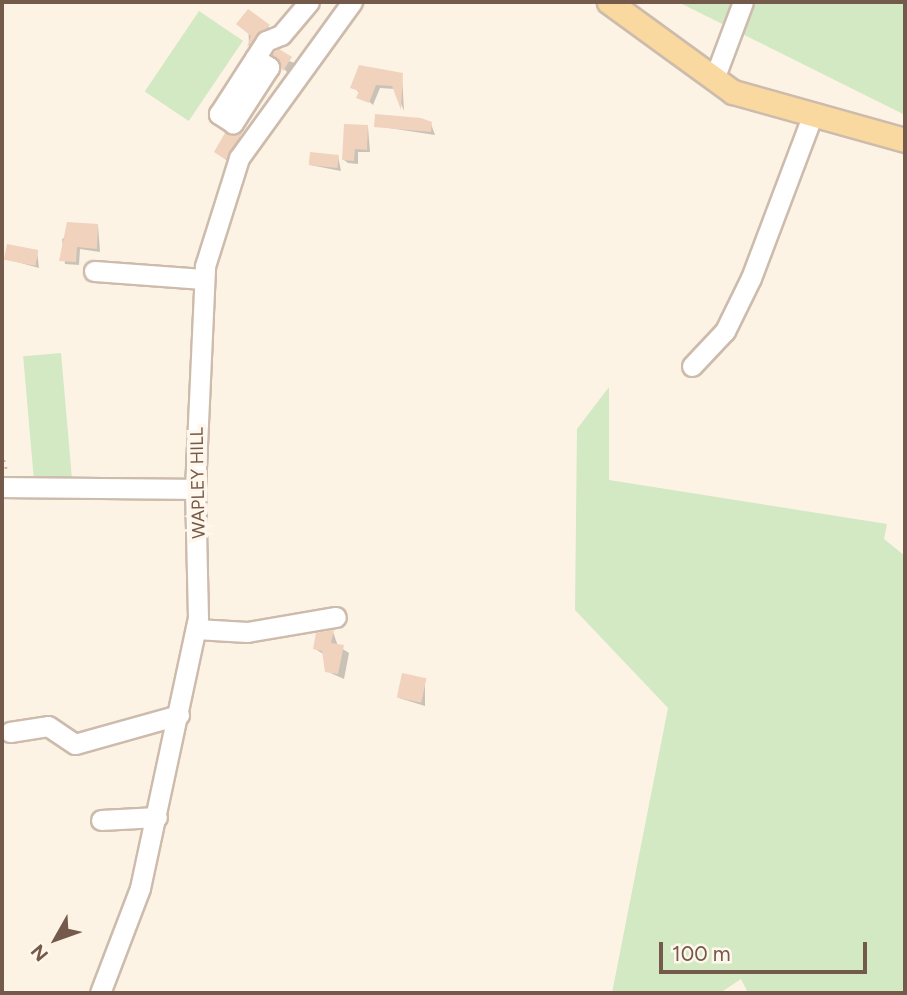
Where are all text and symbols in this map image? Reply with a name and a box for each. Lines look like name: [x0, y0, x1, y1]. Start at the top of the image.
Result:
street label: WAPLEY HILL: [186, 427, 210, 539]
north arrow: [21, 904, 91, 974]
scale bar: [662, 928, 870, 972]
text: N: [26, 940, 53, 966]
text: 100 m: [672, 941, 731, 966]

